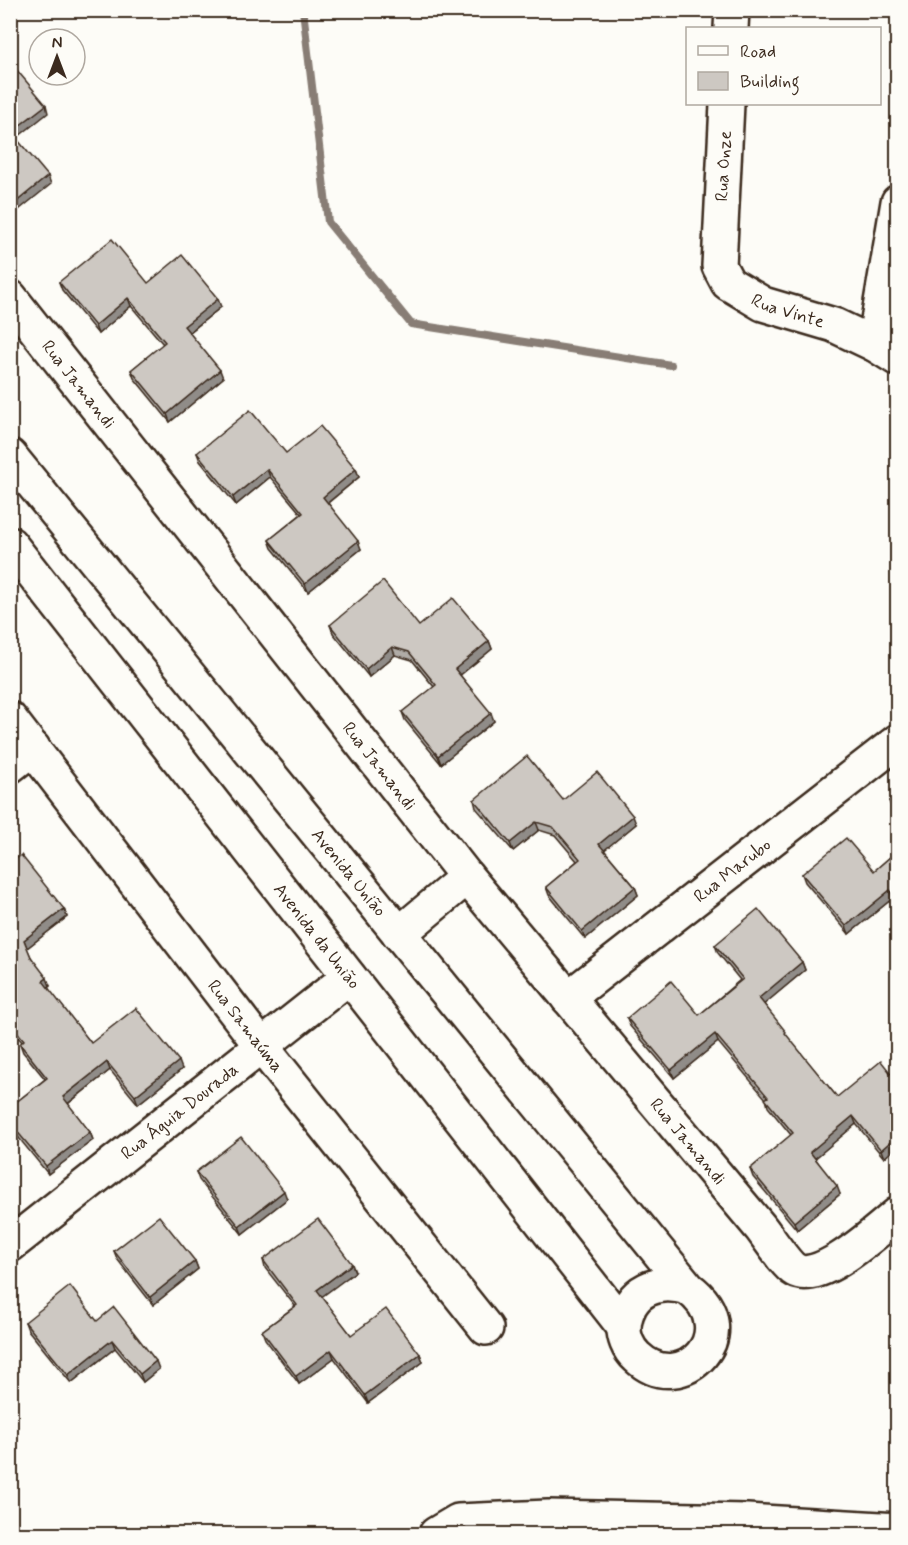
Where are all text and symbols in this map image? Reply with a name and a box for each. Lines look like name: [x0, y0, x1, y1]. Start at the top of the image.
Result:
north arrow: [27, 27, 87, 87]
legend: [686, 27, 881, 105]
text: N: [52, 33, 62, 54]
text: Road: [740, 40, 776, 64]
text: Building: [740, 70, 800, 96]
street label: Rua Onze: [710, 130, 738, 202]
street label: Rua Vinte: [746, 288, 827, 335]
street label: Rua Jamandi: [35, 336, 120, 434]
street label: Rua Jamandi: [336, 717, 421, 816]
street label: Avenida União: [305, 824, 392, 922]
street label: Rua Marubo: [689, 833, 776, 909]
street label: Avenida da União: [267, 879, 366, 994]
street label: Rua Samaúma: [202, 975, 289, 1078]
street label: Rua Águia Dourada: [116, 1058, 244, 1166]
street label: Rua Jamandi: [644, 1093, 731, 1190]

